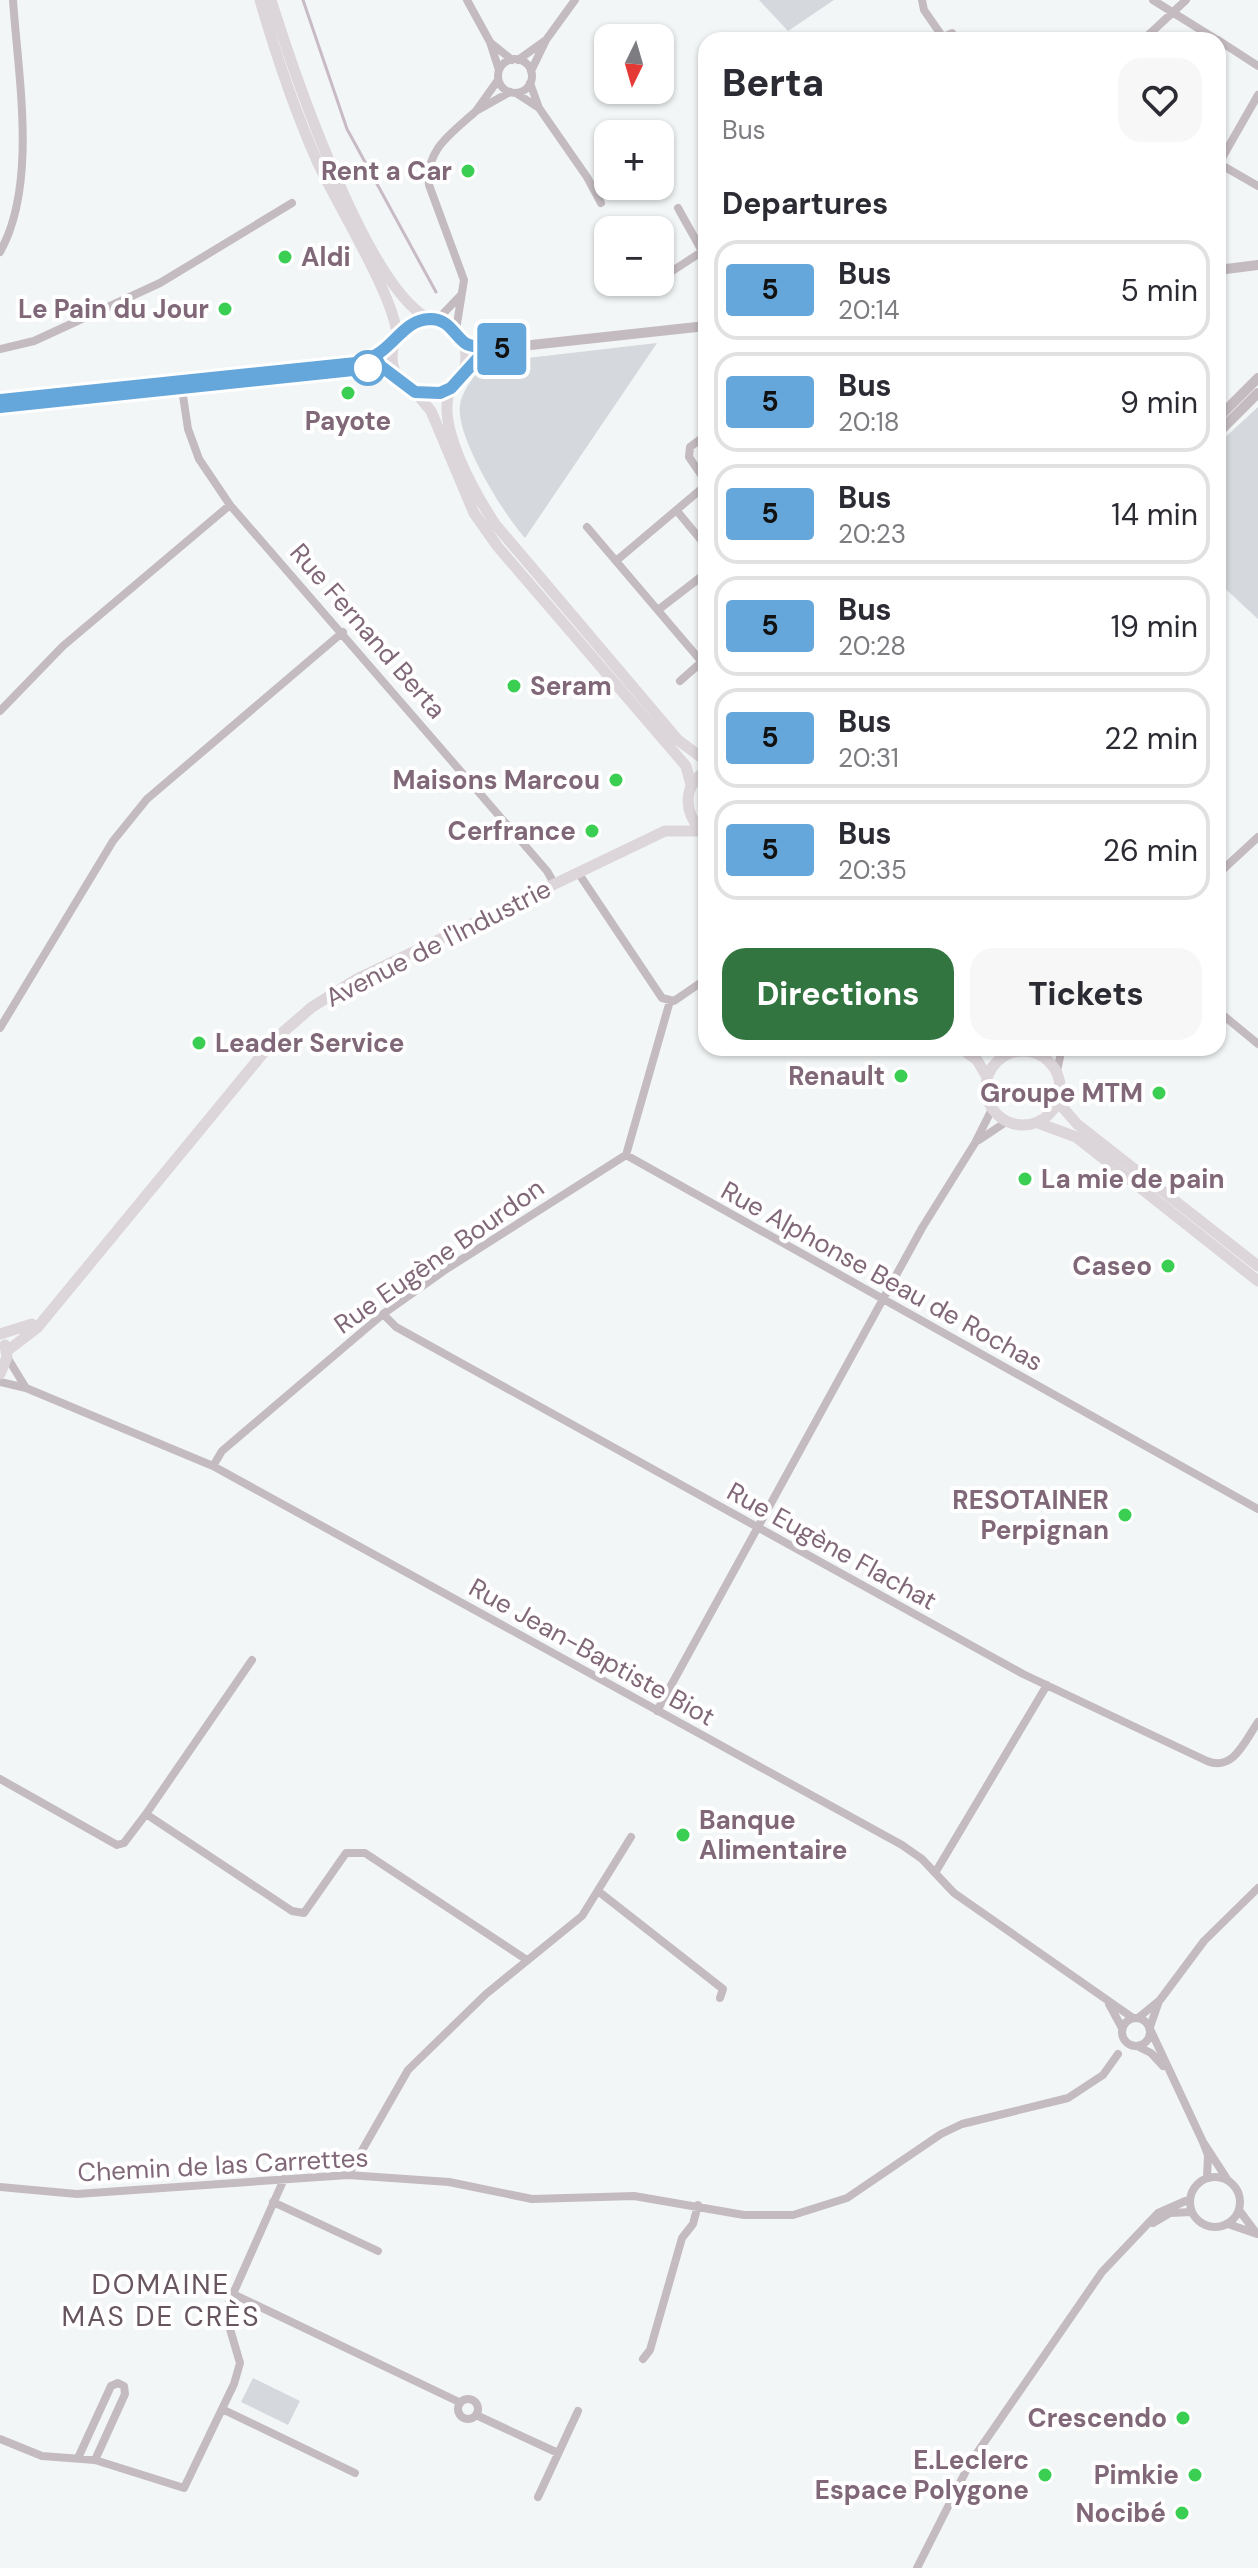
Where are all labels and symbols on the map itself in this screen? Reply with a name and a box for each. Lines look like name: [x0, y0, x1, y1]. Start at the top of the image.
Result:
north arrow: [594, 24, 674, 104]
place label: Rent a Car: [321, 154, 452, 188]
marker: Rent a Car: [459, 162, 477, 180]
place label: Aldi: [301, 240, 351, 274]
marker: Aldi: [276, 248, 294, 266]
place label: Le Pain du Jour: [18, 292, 209, 326]
marker: Le Pain du Jour: [216, 300, 234, 318]
line badge: 5: [476, 323, 528, 375]
unlabelled marker: [351, 351, 385, 385]
marker: Payote: [339, 384, 357, 402]
place label: Payote: [305, 404, 391, 438]
street label: Rue Fernand Berta: [283, 536, 453, 726]
place label: Seram: [530, 669, 612, 703]
marker: Seram: [505, 677, 523, 695]
place label: Maisons Marcou: [393, 763, 600, 797]
marker: Maisons Marcou: [607, 771, 625, 789]
place label: Cerfrance: [448, 814, 576, 848]
marker: Cerfrance: [583, 822, 601, 840]
street label: Avenue de l'Industrie: [319, 871, 557, 1015]
place label: Leader Service: [215, 1026, 404, 1060]
marker: Leader Service: [190, 1034, 208, 1052]
place label: Renault: [788, 1059, 885, 1093]
marker: Renault: [892, 1067, 910, 1085]
place label: Groupe MTM: [980, 1076, 1143, 1110]
marker: Groupe MTM: [1150, 1084, 1168, 1102]
place label: La mie de pain: [1041, 1162, 1224, 1196]
marker: La mie de pain: [1016, 1170, 1034, 1188]
street label: Rue Eugène Bourdon: [327, 1171, 551, 1341]
street label: Rue Alphonse Beau de Rochas: [715, 1173, 1049, 1379]
place label: Caseo: [1072, 1249, 1152, 1283]
marker: Caseo: [1159, 1257, 1177, 1275]
street label: Rue Eugène Flachat: [721, 1474, 943, 1618]
place label: RESOTAINER Perpignan: [952, 1483, 1109, 1547]
marker: RESOTAINER Perpignan: [1116, 1506, 1134, 1524]
street label: Rue Jean-Baptiste Biot: [463, 1570, 721, 1734]
place label: Banque Alimentaire: [699, 1803, 847, 1867]
marker: Banque Alimentaire: [674, 1826, 692, 1844]
street label: Chemin de las Carrettes: [77, 2140, 369, 2190]
district label: DOMAINE MAS DE CRÈS: [61, 2266, 261, 2335]
place label: Crescendo: [1028, 2401, 1167, 2435]
marker: Crescendo: [1174, 2409, 1192, 2427]
place label: E.Leclerc Espace Polygone: [815, 2443, 1029, 2507]
place label: Pimkie: [1094, 2458, 1179, 2492]
marker: E.Leclerc Espace Polygone: [1036, 2466, 1054, 2484]
marker: Pimkie: [1186, 2466, 1204, 2484]
place label: Nocibé: [1076, 2496, 1166, 2530]
marker: Nocibé: [1173, 2504, 1191, 2522]

